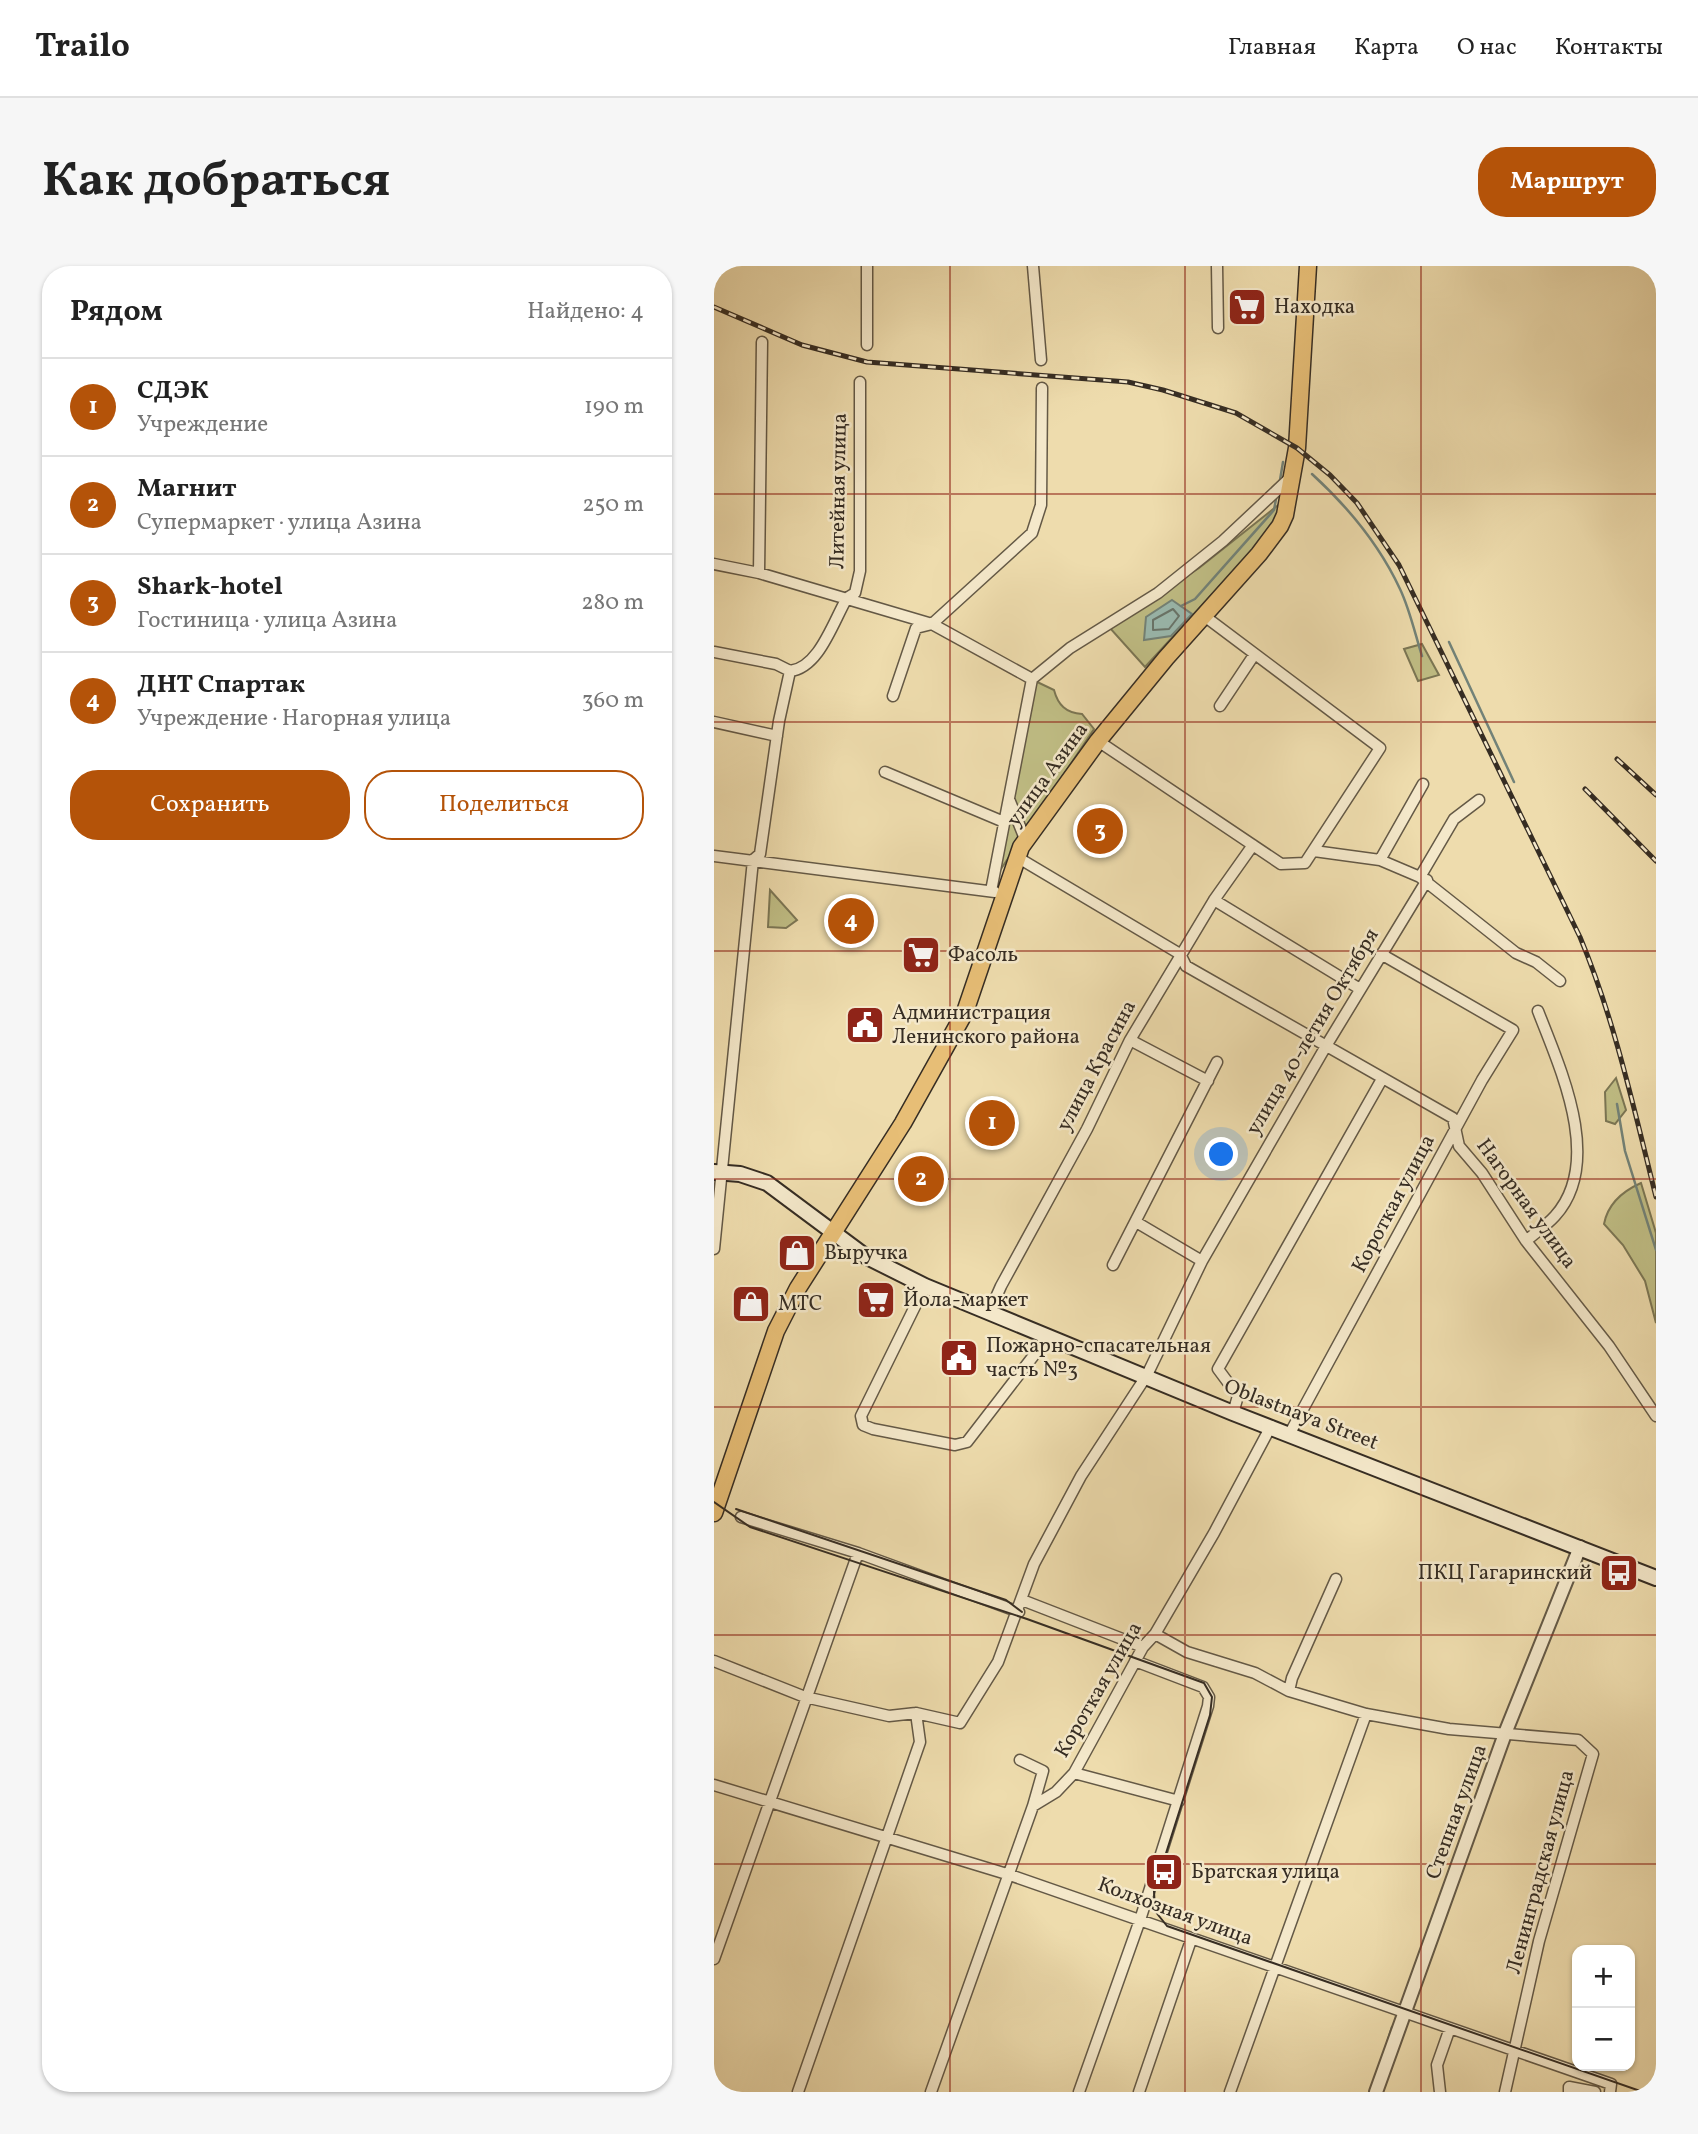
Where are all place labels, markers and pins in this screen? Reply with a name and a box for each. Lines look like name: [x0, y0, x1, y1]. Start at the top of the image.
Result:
supermarket icon: Находка: [1226, 286, 1268, 328]
place label: Находка: [1274, 293, 1355, 322]
pin: 3: [1077, 805, 1123, 857]
pin: 4: [828, 895, 874, 947]
supermarket icon: Фасоль: [900, 934, 942, 976]
place label: Фасоль: [948, 941, 1018, 970]
place label: Администрация Ленинского района: [892, 999, 1080, 1052]
public building icon: Администрация Ленинского района: [844, 1004, 886, 1046]
pin: 1: [969, 1097, 1015, 1149]
pin: 2: [898, 1153, 944, 1205]
shop icon: Выручка: [776, 1232, 818, 1274]
place label: Выручка: [824, 1239, 908, 1268]
supermarket icon: Йола-маркет: [855, 1279, 897, 1321]
shop icon: МТС: [730, 1283, 772, 1325]
place label: Йола-маркет: [903, 1286, 1029, 1315]
place label: МТС: [778, 1290, 823, 1319]
place label: Пожарно-спасательная часть №3: [986, 1332, 1211, 1385]
public building icon: Пожарно-спасательная часть №3: [938, 1337, 980, 1379]
bus stop icon: ПКЦ Гагаринский: [1598, 1552, 1640, 1594]
place label: ПКЦ Гагаринский: [1418, 1559, 1592, 1588]
bus stop icon: Братская улица: [1143, 1851, 1185, 1893]
place label: Братская улица: [1191, 1858, 1340, 1887]

